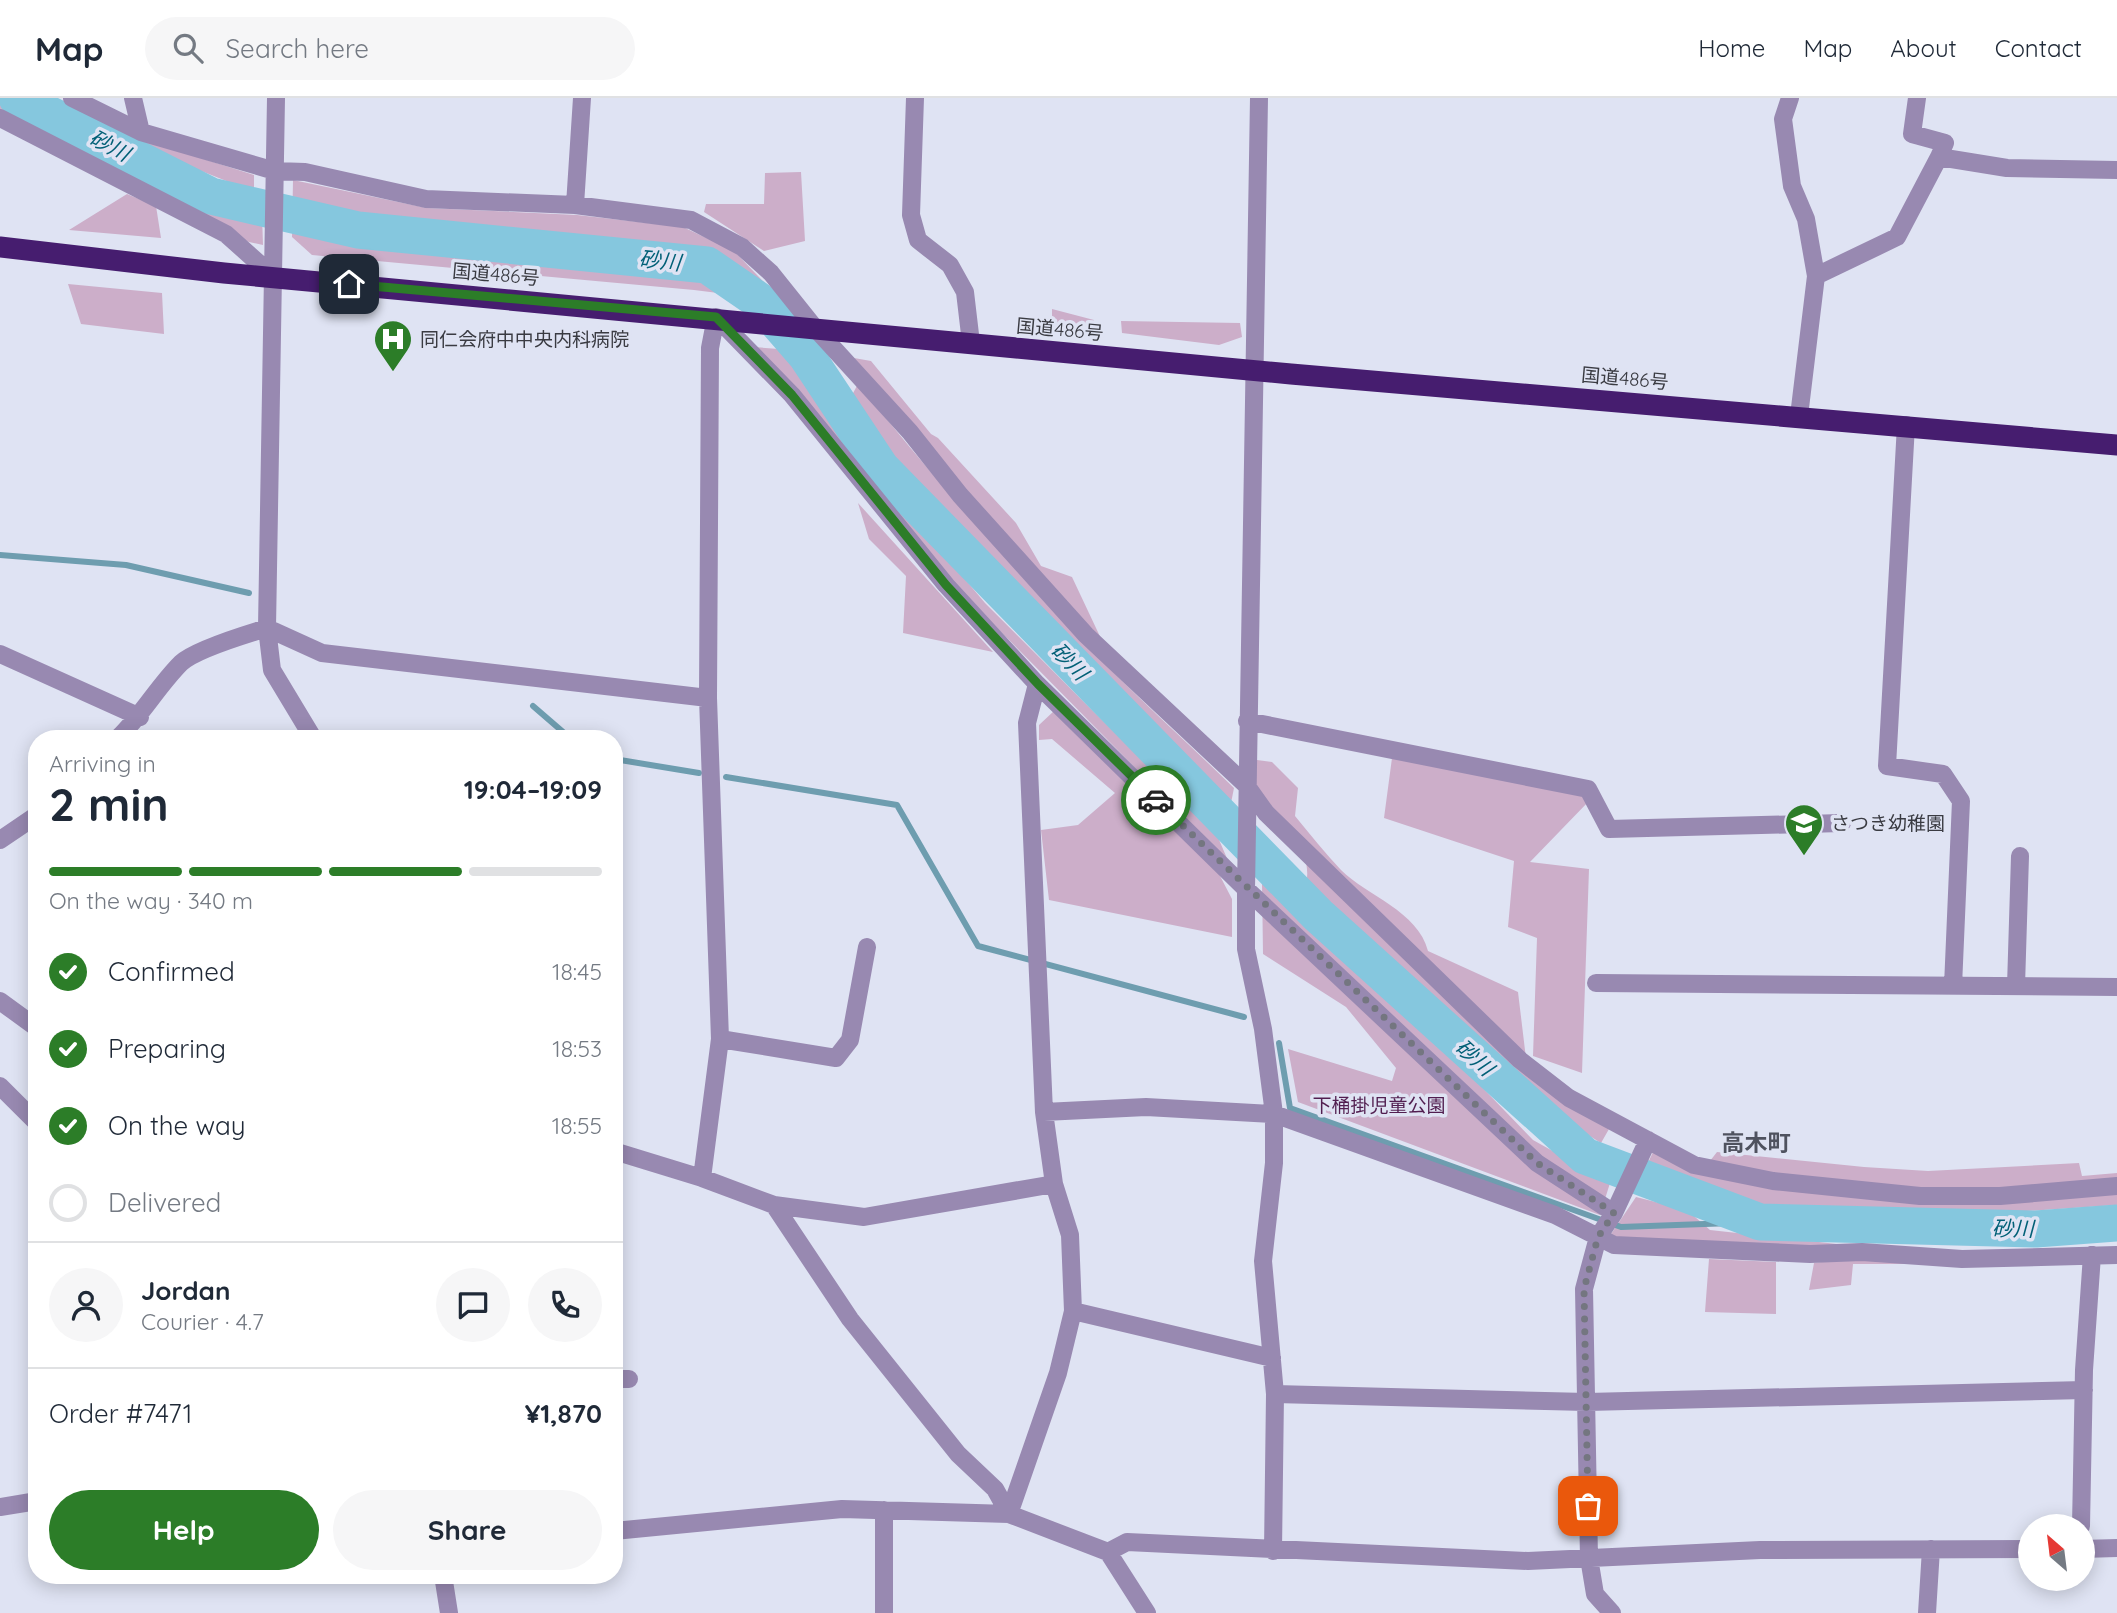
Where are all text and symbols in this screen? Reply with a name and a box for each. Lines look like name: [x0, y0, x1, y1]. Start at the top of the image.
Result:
search box: [145, 17, 635, 80]
text: Map: [35, 28, 103, 69]
icon: search: [169, 29, 207, 67]
text: Search here: [225, 32, 369, 65]
text: Home: [1698, 33, 1765, 63]
text: Map: [1803, 33, 1852, 63]
text: About: [1890, 33, 1957, 63]
text: Contact: [1995, 33, 2082, 63]
water label: 砂川: [85, 124, 136, 167]
water label: 砂川: [638, 245, 684, 275]
pin: [319, 254, 379, 314]
street label: 国道486号: [451, 258, 541, 290]
icon: home: [330, 265, 368, 303]
street label: 国道486号: [1015, 313, 1105, 345]
hospital icon: 同仁会府中中央内科病院: [372, 318, 414, 373]
place label: 同仁会府中中央内科病院: [420, 327, 629, 351]
street label: 国道486号: [1580, 362, 1670, 394]
water label: 砂川: [1046, 637, 1095, 687]
text: Arriving in: [49, 749, 156, 778]
courier: [1121, 765, 1191, 835]
text: 19:04–19:09: [464, 773, 602, 806]
text: 2 min: [49, 775, 169, 833]
icon: car: [1137, 781, 1175, 819]
school or university icon: さつき幼稚園: [1783, 802, 1825, 857]
place label: さつき幼稚園: [1831, 811, 1945, 835]
text: On the way · 340 m: [49, 886, 253, 915]
icon: check: [49, 953, 87, 991]
text: Confirmed: [108, 955, 235, 988]
text: 18:45: [552, 957, 602, 986]
icon: check: [49, 1030, 87, 1068]
text: Preparing: [108, 1032, 226, 1065]
water label: 砂川: [1451, 1033, 1501, 1082]
text: 18:53: [552, 1034, 602, 1063]
park label: 下桶掛児童公園: [1312, 1093, 1446, 1117]
icon: check: [49, 1107, 87, 1145]
text: On the way: [108, 1109, 246, 1142]
text: 18:55: [552, 1111, 602, 1140]
district label: 高木町: [1722, 1128, 1791, 1157]
text: Delivered: [108, 1186, 221, 1219]
water label: 砂川: [1992, 1215, 2036, 1241]
button: person: [49, 1268, 123, 1342]
button: chat: [436, 1268, 510, 1342]
button: phone: [528, 1268, 602, 1342]
text: Jordan: [141, 1274, 230, 1307]
text: Courier · 4.7: [141, 1307, 264, 1336]
text: Order #7471: [49, 1397, 192, 1430]
text: ¥1,870: [525, 1397, 602, 1430]
pin: [1558, 1476, 1618, 1536]
icon: bag: [1569, 1487, 1607, 1525]
button: Help: [49, 1490, 319, 1570]
button: Share: [333, 1490, 602, 1570]
north arrow: [2018, 1514, 2095, 1591]
map controls: [2018, 1514, 2095, 1591]

